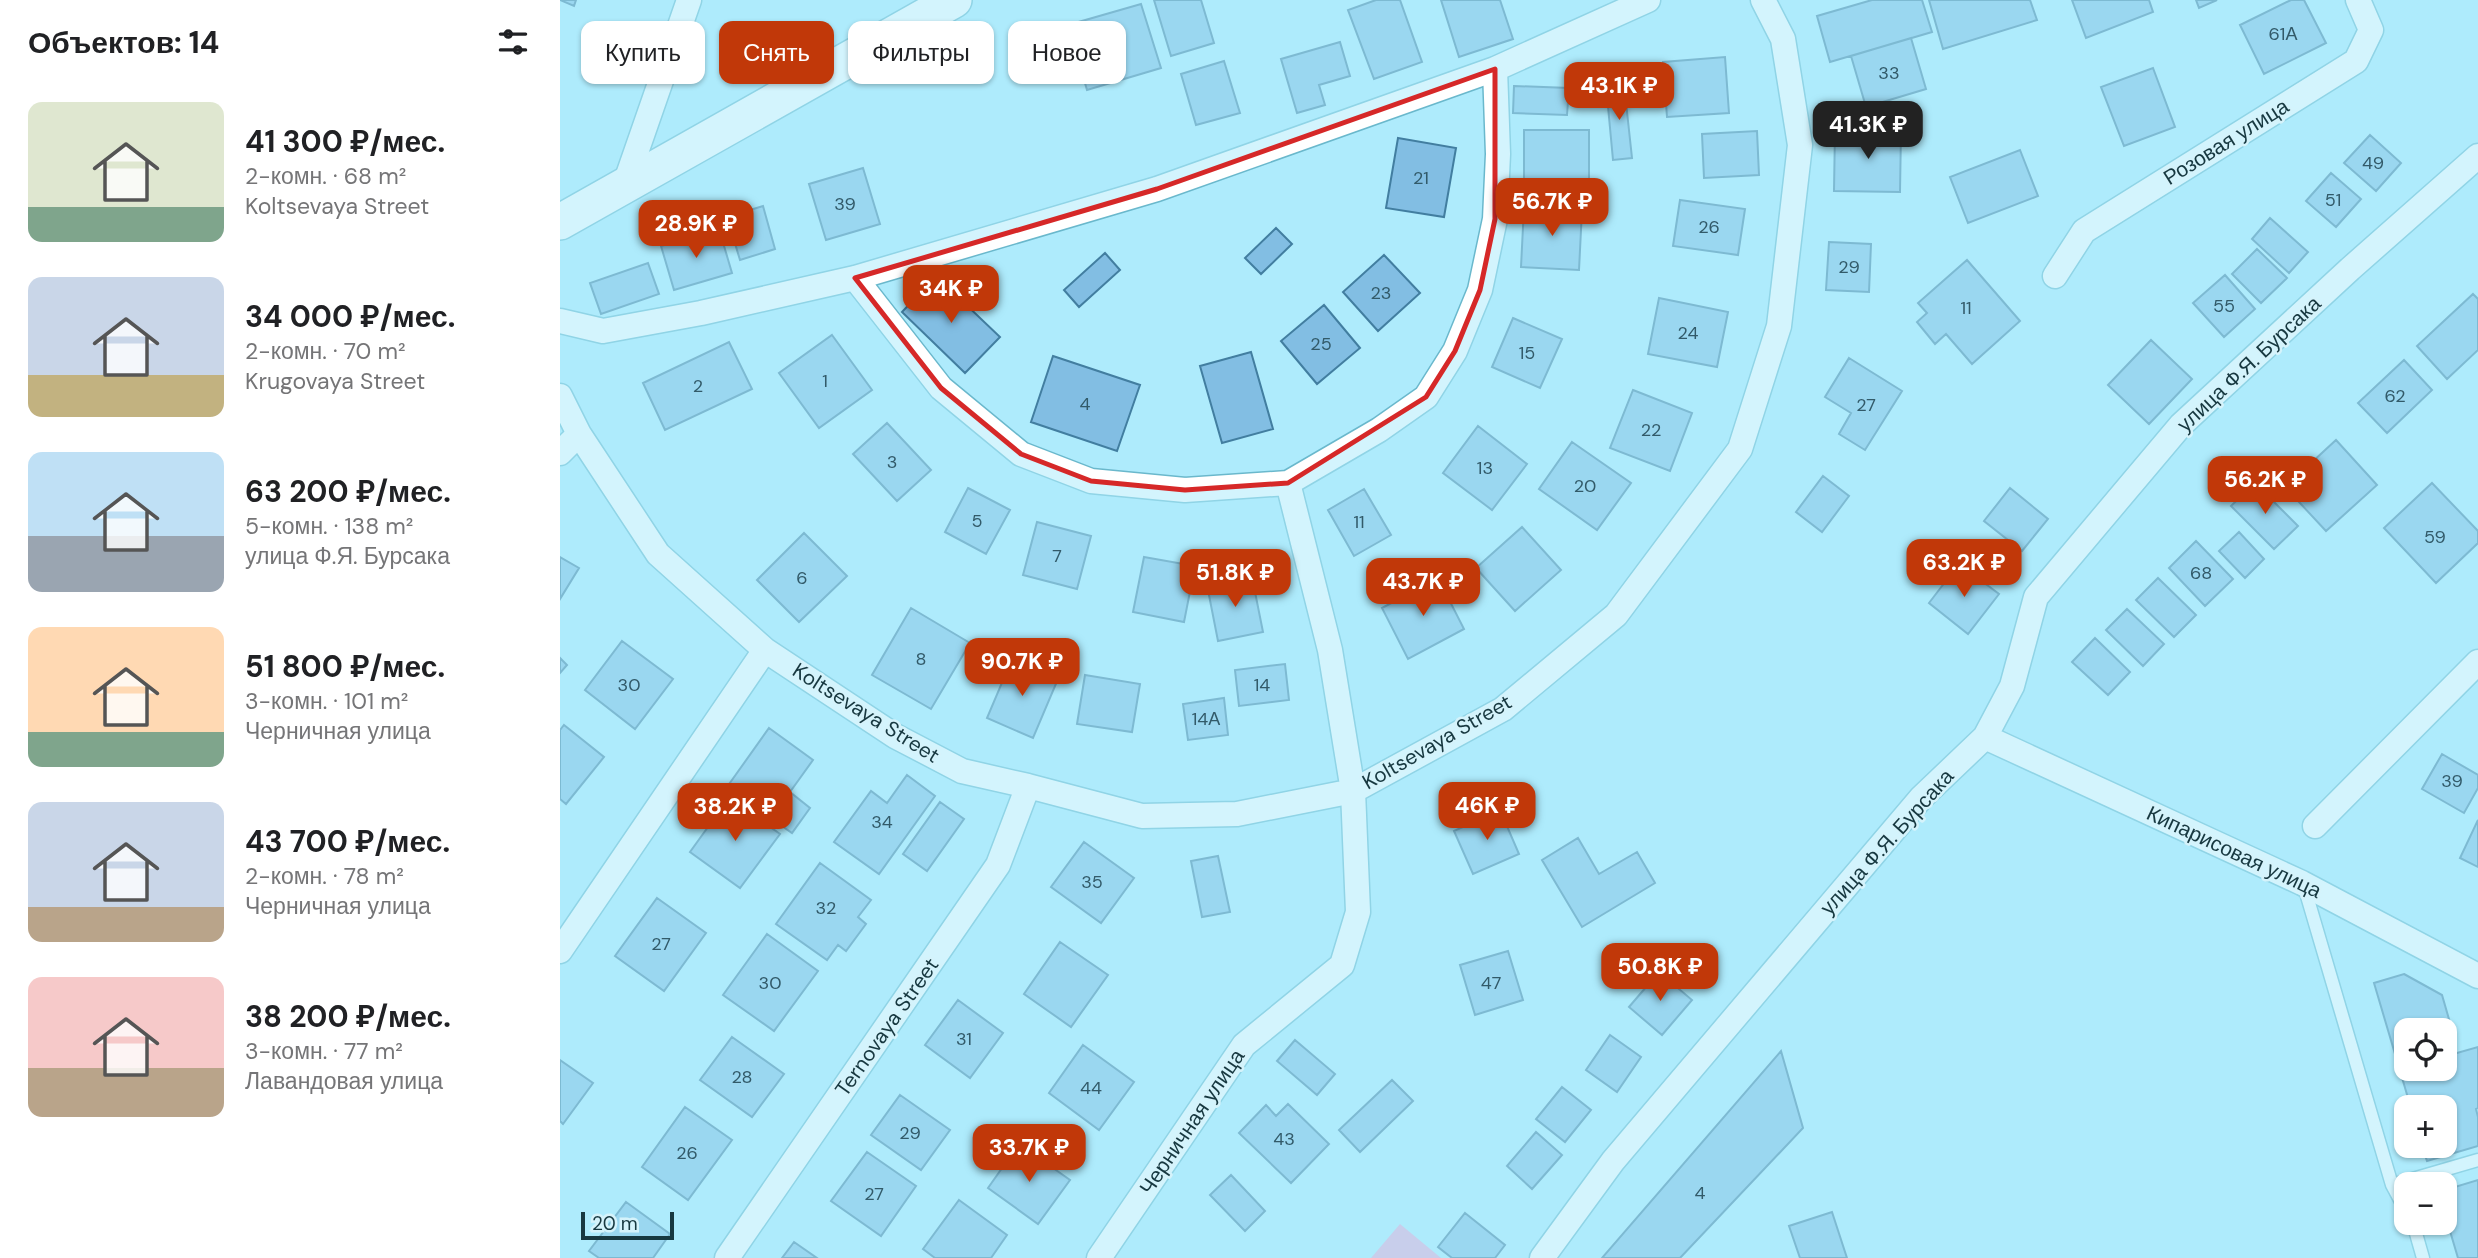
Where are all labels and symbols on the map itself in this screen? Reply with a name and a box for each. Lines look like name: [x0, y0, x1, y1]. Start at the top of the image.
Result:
house number: 61А: [2269, 22, 2297, 46]
house number: 33: [1878, 61, 1900, 85]
pin: 43.1K ₽: [1554, 62, 1684, 122]
street label: Розовая улица: [2158, 92, 2294, 192]
pin: 41.3K ₽: [1803, 102, 1933, 161]
house number: 49: [2362, 151, 2384, 175]
house number: 21: [1413, 166, 1429, 190]
pin: 56.7K ₽: [1487, 178, 1617, 238]
house number: 51: [2325, 188, 2341, 212]
house number: 39: [834, 192, 856, 216]
pin: 28.9K ₽: [631, 201, 761, 260]
house number: 26: [1698, 215, 1720, 239]
house number: 29: [1838, 255, 1860, 279]
pin: 34K ₽: [902, 266, 1000, 325]
house number: 23: [1370, 281, 1392, 305]
street label: улица Ф.Я. Бурсака: [2171, 290, 2327, 438]
house number: 55: [2213, 294, 2235, 318]
house number: 11: [1960, 296, 1972, 320]
house number: 24: [1678, 321, 1699, 345]
house number: 25: [1310, 332, 1332, 356]
house number: 15: [1519, 341, 1535, 365]
house number: 1: [822, 369, 828, 393]
house number: 2: [693, 374, 703, 398]
house number: 62: [2384, 384, 2406, 408]
house number: 4: [1080, 392, 1091, 416]
house number: 27: [1856, 393, 1876, 417]
house number: 22: [1641, 418, 1661, 442]
house number: 3: [887, 450, 897, 474]
house number: 13: [1477, 456, 1493, 480]
pin: 56.2K ₽: [2200, 456, 2330, 516]
house number: 20: [1574, 474, 1596, 498]
house number: 5: [972, 509, 982, 533]
house number: 11: [1353, 510, 1365, 534]
house number: 59: [2424, 525, 2446, 549]
pin: 63.2K ₽: [1899, 540, 2029, 599]
house number: 7: [1052, 544, 1062, 568]
pin: 51.8K ₽: [1170, 550, 1300, 609]
pin: 43.7K ₽: [1358, 558, 1488, 618]
house number: 68: [2190, 561, 2212, 585]
house number: 6: [796, 566, 808, 590]
pin: 90.7K ₽: [957, 638, 1087, 698]
house number: 8: [916, 647, 926, 671]
street label: Koltsevaya Street: [787, 657, 945, 769]
house number: 30: [618, 673, 640, 697]
house number: 14: [1254, 673, 1270, 697]
street label: Koltsevaya Street: [1357, 688, 1517, 796]
house number: 14А: [1192, 707, 1220, 731]
street label: улица Ф.Я. Бурсака: [1814, 763, 1960, 921]
house number: 39: [2441, 769, 2463, 793]
pin: 46K ₽: [1438, 782, 1536, 842]
pin: 38.2K ₽: [670, 784, 800, 843]
street label: Кипарисовая улица: [2142, 799, 2326, 905]
house number: 34: [871, 810, 893, 834]
house number: 35: [1081, 870, 1103, 894]
house number: 32: [815, 896, 837, 920]
house number: 27: [651, 932, 671, 956]
pin: 50.8K ₽: [1595, 944, 1725, 1003]
street label: Ternovaya Street: [829, 952, 945, 1102]
house number: 30: [759, 971, 781, 995]
house number: 47: [1481, 971, 1501, 995]
house number: 31: [956, 1027, 972, 1051]
street label: Черничная улица: [1133, 1044, 1251, 1200]
house number: 28: [731, 1065, 753, 1089]
house number: 44: [1080, 1076, 1102, 1100]
house number: 29: [899, 1121, 921, 1145]
pin: 33.7K ₽: [964, 1124, 1094, 1184]
house number: 43: [1273, 1127, 1295, 1151]
house number: 26: [676, 1141, 698, 1165]
house number: 4: [1695, 1181, 1706, 1205]
house number: 27: [864, 1182, 884, 1206]
scale bar: [581, 1209, 674, 1241]

